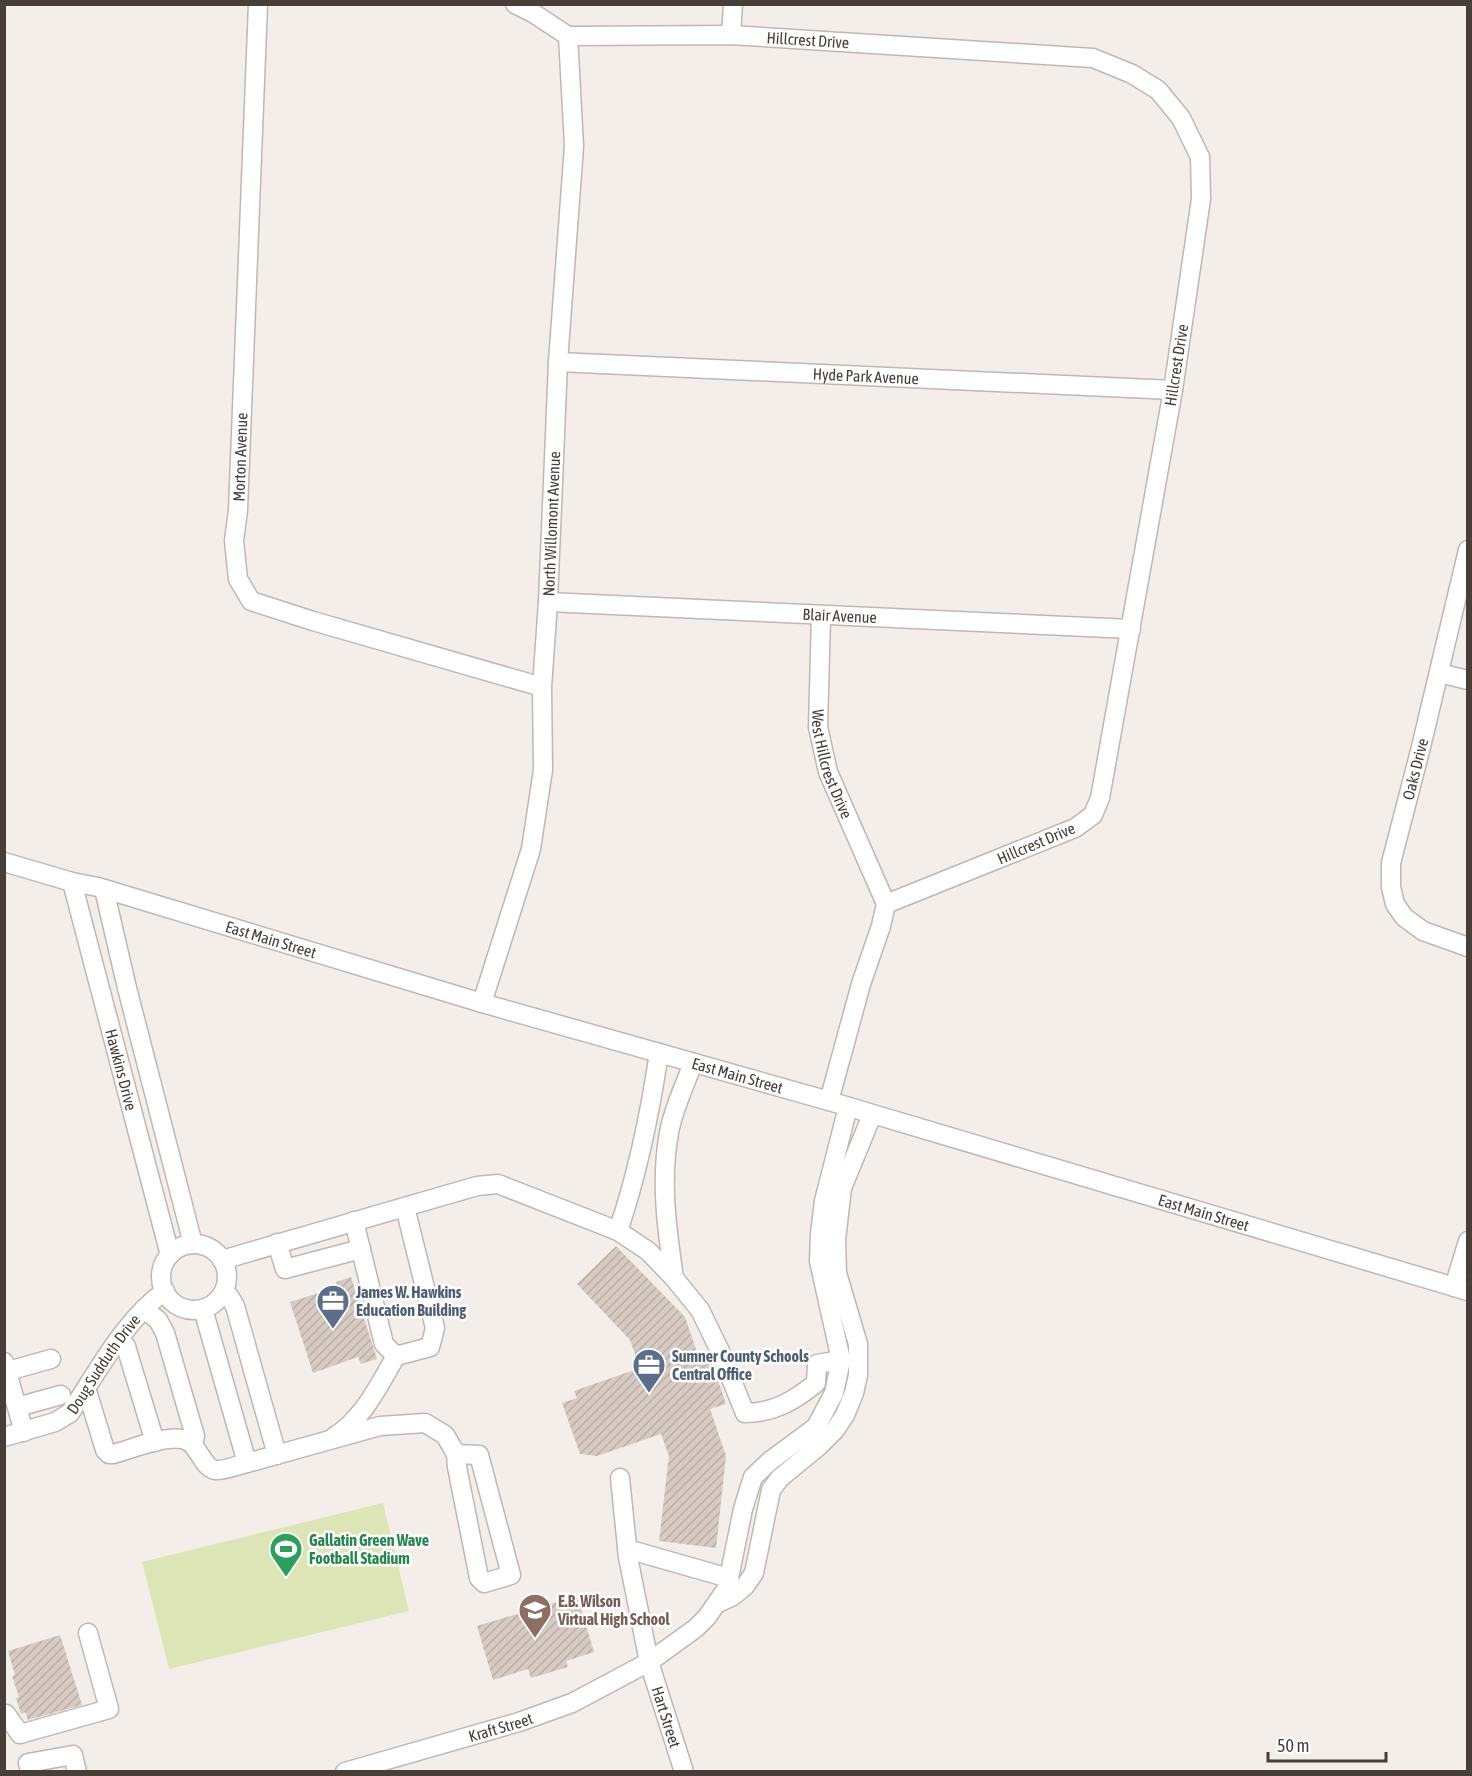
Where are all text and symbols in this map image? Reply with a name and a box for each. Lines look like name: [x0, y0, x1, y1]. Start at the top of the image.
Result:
street label: Hillcrest Drive: [766, 28, 850, 51]
street label: Hillcrest Drive: [1161, 323, 1191, 407]
street label: Hyde Park Avenue: [812, 365, 919, 387]
street label: Morton Avenue: [229, 412, 251, 502]
street label: North Willomont Avenue: [539, 451, 563, 597]
street label: Blair Avenue: [802, 605, 877, 626]
street label: West Hillcrest Drive: [809, 709, 856, 821]
street label: Oaks Drive: [1399, 736, 1431, 802]
street label: Hillcrest Drive: [994, 819, 1078, 867]
street label: East Main Street: [223, 917, 319, 962]
street label: Hawkins Drive: [102, 1027, 141, 1112]
street label: East Main Street: [690, 1054, 785, 1097]
street label: East Main Street: [1156, 1190, 1252, 1235]
office icon: James W. Hawkins Education Building: [315, 1283, 351, 1330]
place label: James W. Hawkins Education Building: [355, 1283, 466, 1319]
street label: Doug Sudduth Drive: [63, 1311, 144, 1417]
office icon: Sumner County Schools Central Office: [631, 1347, 667, 1394]
place label: Sumner County Schools Central Office: [672, 1347, 809, 1383]
sports icon: Gallatin Green Wave Football Stadium: [268, 1531, 304, 1578]
place label: Gallatin Green Wave Football Stadium: [309, 1531, 429, 1567]
school or university icon: E.B. Wilson Virtual High School: [517, 1592, 553, 1639]
place label: E.B. Wilson Virtual High School: [557, 1592, 671, 1628]
street label: Hart Street: [648, 1684, 685, 1750]
street label: Kraft Street: [466, 1709, 536, 1745]
scale bar: [1268, 1725, 1386, 1763]
text: 50 m: [1277, 1735, 1309, 1756]

